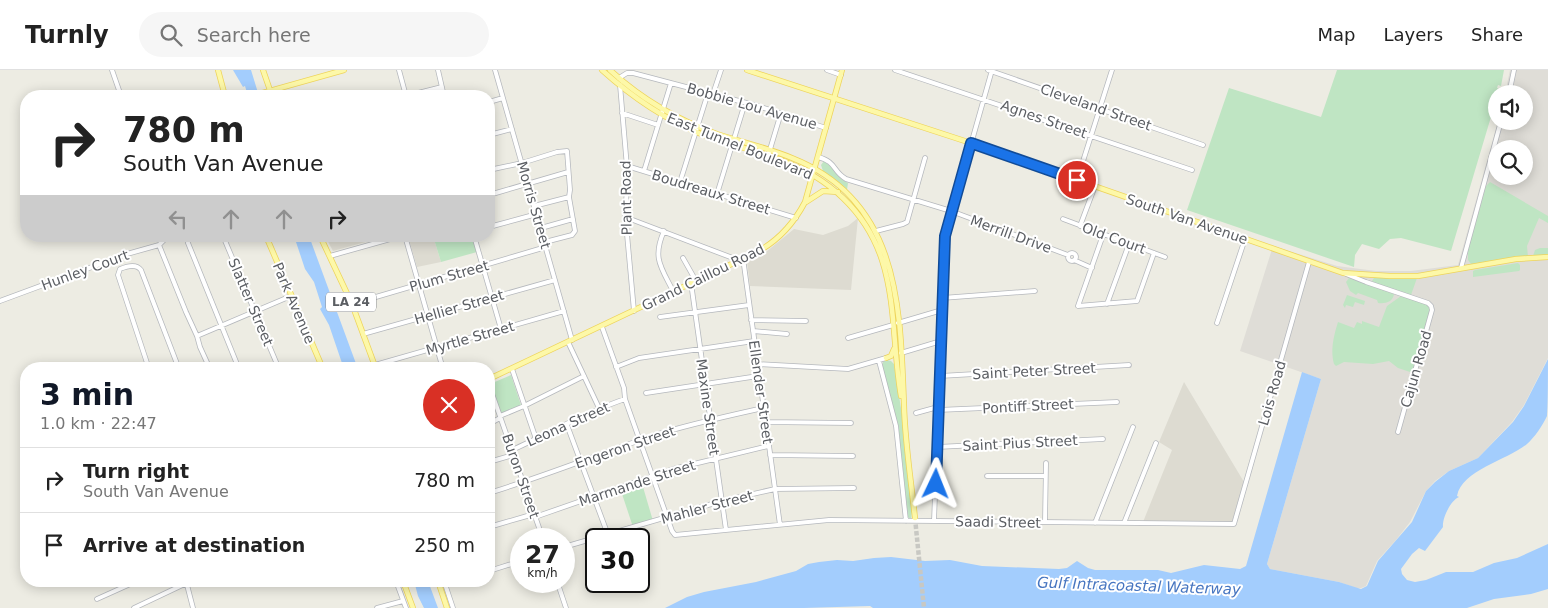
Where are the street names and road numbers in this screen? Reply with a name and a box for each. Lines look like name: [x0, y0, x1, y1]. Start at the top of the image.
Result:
street label: Bobbie Lou Avenue: [685, 80, 819, 132]
street label: Cleveland Street: [1038, 80, 1154, 134]
street label: Agnes Street: [999, 97, 1090, 141]
street label: East Tunnel Boulevard: [665, 109, 815, 183]
street label: Morris Street: [514, 159, 554, 251]
street label: Plant Road: [617, 160, 635, 236]
street label: Boudreaux Street: [650, 166, 773, 218]
street label: South Van Avenue: [1124, 191, 1250, 247]
street label: Merrill Drive: [968, 212, 1054, 256]
street label: Old Court: [1080, 219, 1149, 257]
street label: Grand Caillou Road: [639, 240, 767, 314]
street label: Hunley Court: [39, 247, 131, 293]
street label: Slatter Street: [225, 256, 277, 349]
street label: Plum Street: [407, 257, 491, 295]
street label: Park Avenue: [270, 260, 318, 346]
street label: Hellier Street: [412, 286, 506, 327]
road number: LA 24: [326, 292, 376, 312]
street label: Myrtle Street: [424, 318, 516, 358]
street label: Cajun Road: [1397, 329, 1435, 409]
street label: Ellender Street: [746, 339, 776, 445]
street label: Maxine Street: [693, 358, 723, 457]
street label: Lois Road: [1255, 359, 1289, 427]
street label: Saint Peter Street: [972, 360, 1097, 382]
street label: Pontiff Street: [982, 396, 1075, 416]
street label: Leona Street: [524, 398, 612, 449]
street label: Engeron Street: [573, 422, 678, 472]
street label: Buron Street: [499, 432, 543, 521]
street label: Saint Pius Street: [962, 432, 1079, 454]
street label: Marmande Street: [577, 456, 698, 509]
street label: Mahler Street: [659, 487, 755, 527]
street label: Saadi Street: [955, 513, 1042, 531]

